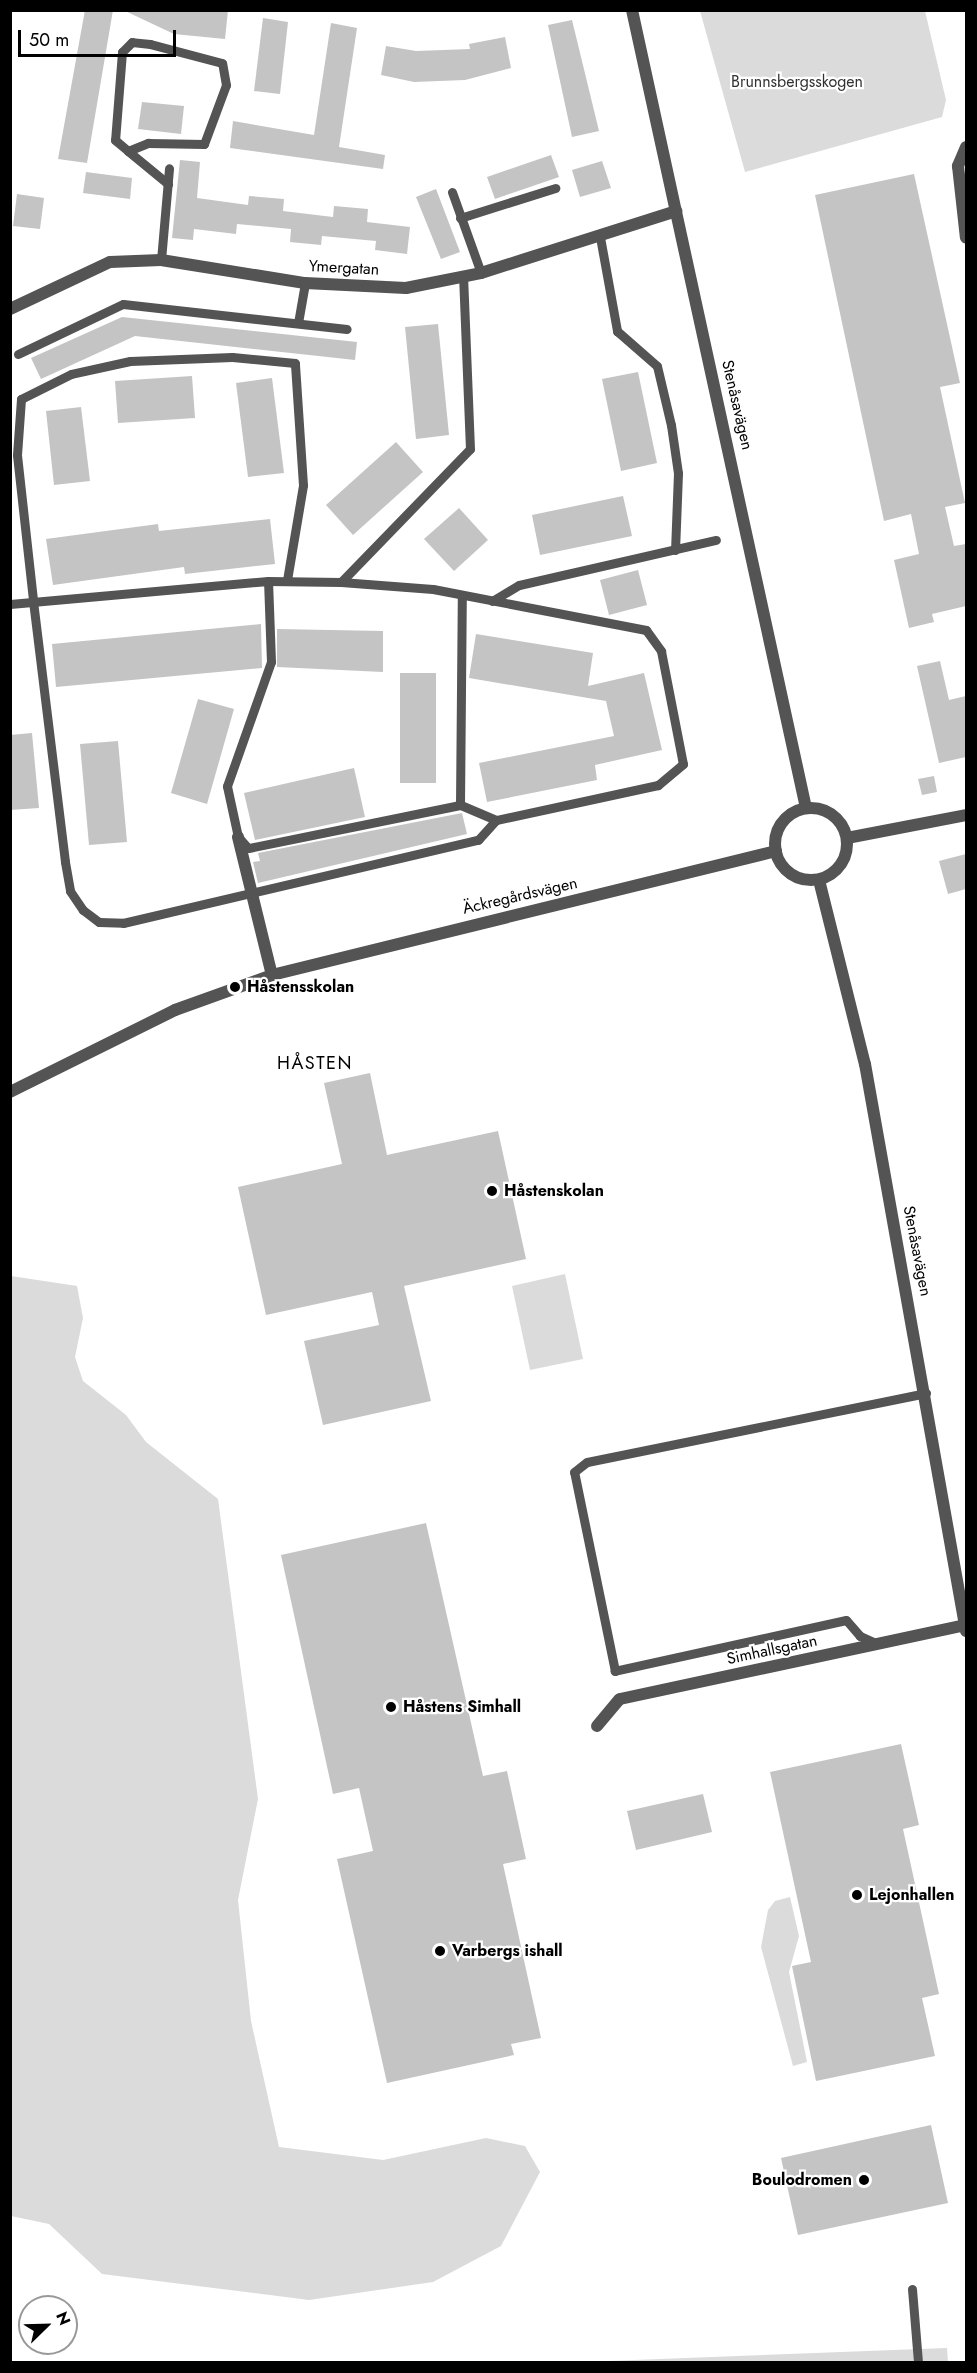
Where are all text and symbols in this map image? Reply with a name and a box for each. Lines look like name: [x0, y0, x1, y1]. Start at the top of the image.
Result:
scale bar: [21, 18, 178, 56]
text: 50 m: [29, 27, 69, 53]
park label: Brunnsbergsskogen: [731, 72, 863, 92]
street label: Ymergatan: [308, 257, 380, 279]
street label: Stenåsavägen: [717, 358, 757, 452]
street label: Äckregårdsvägen: [461, 873, 579, 919]
place label: Håstensskolan: [247, 977, 354, 997]
marker: Håstensskolan: [228, 980, 242, 994]
district label: HÅSTEN: [277, 1052, 353, 1074]
place label: Håstenskolan: [504, 1181, 604, 1201]
marker: Håstenskolan: [485, 1184, 499, 1198]
street label: Stenåsavägen: [899, 1204, 935, 1298]
street label: Simhallsgatan: [725, 1631, 819, 1669]
place label: Håstens Simhall: [403, 1697, 521, 1717]
marker: Håstens Simhall: [384, 1700, 398, 1714]
place label: Lejonhallen: [869, 1885, 954, 1905]
marker: Lejonhallen: [850, 1888, 864, 1902]
place label: Varbergs ishall: [452, 1941, 563, 1961]
marker: Varbergs ishall: [433, 1944, 447, 1958]
place label: Boulodromen: [752, 2170, 852, 2190]
marker: Boulodromen: [857, 2173, 871, 2187]
north arrow: [18, 2295, 78, 2355]
text: N: [50, 2308, 76, 2329]

